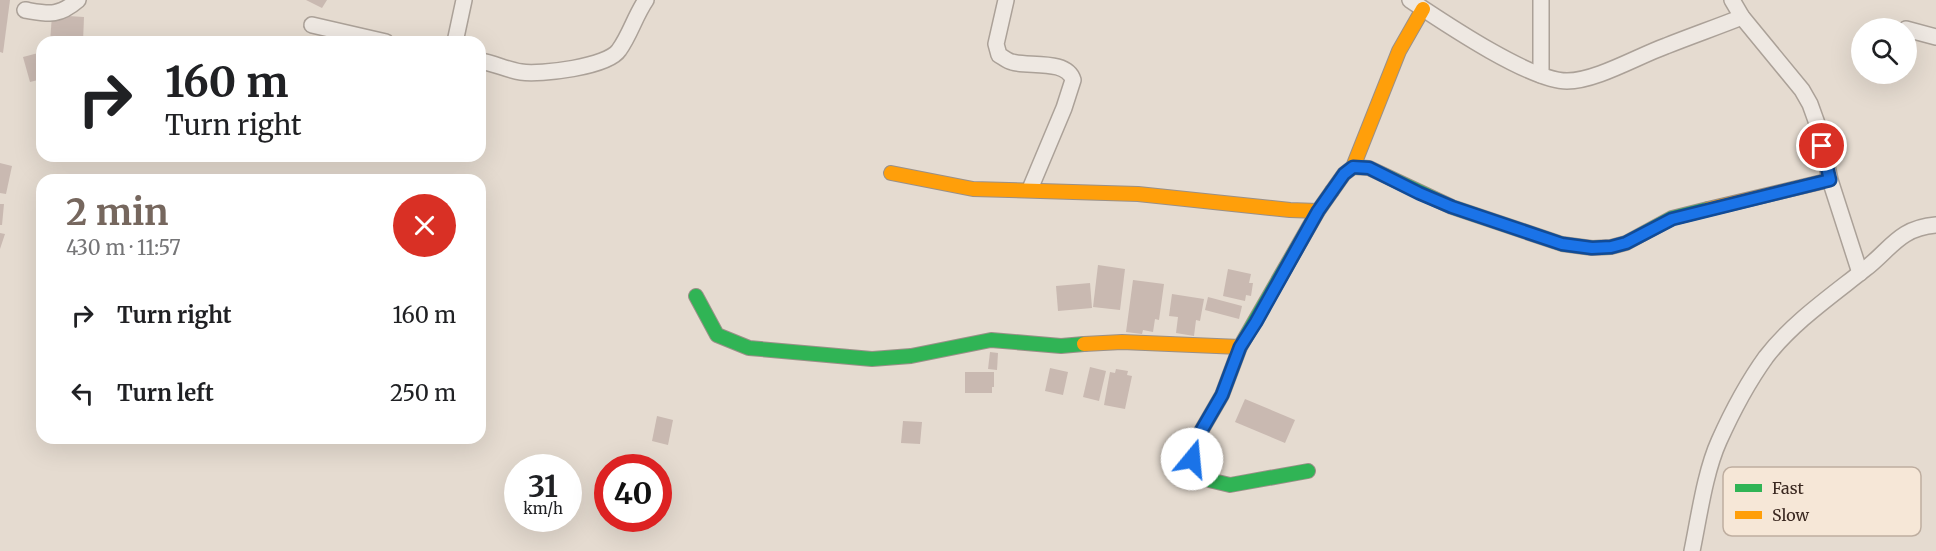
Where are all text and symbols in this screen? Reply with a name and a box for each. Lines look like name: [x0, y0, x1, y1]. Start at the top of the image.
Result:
map controls: [1851, 18, 1917, 84]
button: search: [1851, 18, 1917, 84]
text: 160 m: [165, 56, 289, 108]
icon: right: [66, 60, 144, 138]
text: Turn right: [165, 108, 302, 142]
pin: [1796, 120, 1847, 171]
icon: arrive: [1805, 129, 1838, 162]
text: 2 min: [66, 190, 169, 235]
button: close: [393, 194, 456, 257]
text: 430 m · 11:57: [66, 235, 181, 260]
icon: right: [66, 299, 99, 332]
text: Turn right: [117, 301, 231, 329]
text: 160 m: [392, 301, 456, 329]
icon: left: [66, 377, 99, 410]
text: Turn left: [117, 379, 214, 407]
text: 250 m: [390, 379, 456, 407]
position arrow: [1160, 427, 1224, 491]
speed limit sign: 40: [594, 454, 672, 532]
text: 31: [528, 467, 558, 505]
legend: [1723, 467, 1921, 536]
text: Fast: [1772, 478, 1805, 498]
text: km/h: [523, 499, 563, 518]
text: Slow: [1772, 505, 1810, 525]

